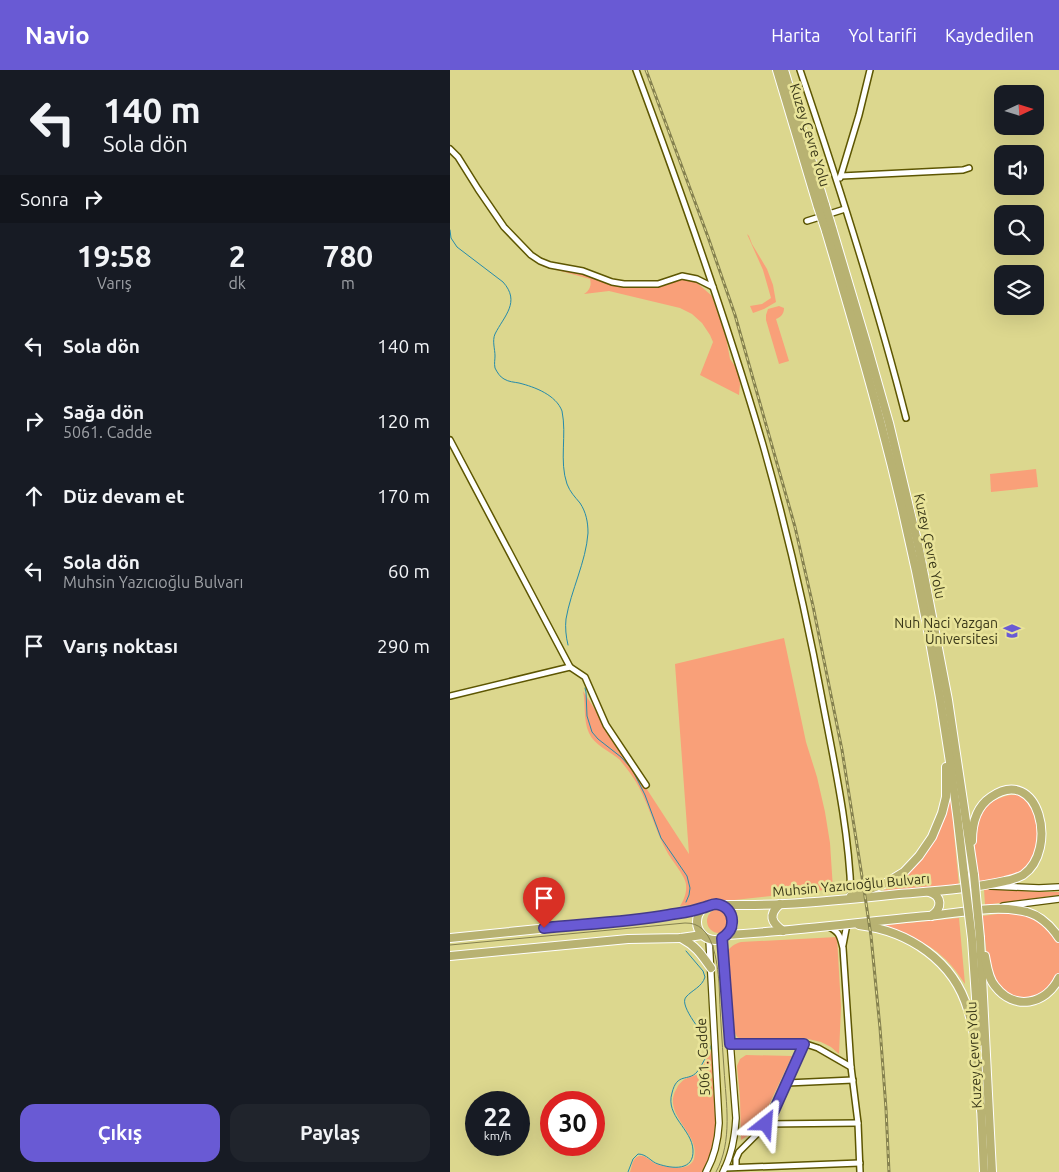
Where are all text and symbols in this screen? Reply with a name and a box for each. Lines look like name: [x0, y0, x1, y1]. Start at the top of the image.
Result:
text: Navio: [25, 22, 90, 49]
text: Harita: [771, 25, 820, 45]
text: Yol tarifi: [848, 25, 917, 45]
text: Kaydedilen: [945, 25, 1034, 45]
street label: Kuzey Çevre Yolu: [787, 81, 833, 189]
north arrow: [994, 85, 1044, 135]
map controls: [994, 85, 1044, 315]
icon: left: [20, 90, 85, 155]
text: 140 m: [103, 90, 201, 130]
text: Sola dön: [103, 131, 188, 156]
button: sound: [994, 145, 1044, 195]
icon: right: [79, 185, 107, 213]
text: Sonra: [20, 188, 69, 210]
button: search: [994, 205, 1044, 255]
text: 19:58: [77, 239, 152, 273]
text: 2: [229, 239, 246, 273]
text: 780: [323, 239, 373, 273]
button: layers: [994, 265, 1044, 315]
text: Varış: [97, 274, 132, 292]
text: dk: [228, 274, 246, 292]
text: m: [341, 274, 355, 292]
icon: left: [20, 332, 48, 360]
text: Sola dön: [63, 335, 140, 357]
text: 140 m: [377, 335, 430, 357]
text: Sağa dön: [63, 401, 144, 423]
icon: right: [20, 407, 48, 435]
text: 120 m: [377, 410, 430, 432]
text: 5061. Cadde: [63, 423, 152, 441]
icon: ahead: [20, 482, 48, 510]
text: Düz devam et: [63, 485, 184, 507]
text: 170 m: [377, 485, 430, 507]
street label: Kuzey Çevre Yolu: [911, 492, 949, 600]
text: Sola dön: [63, 551, 140, 573]
icon: left: [20, 557, 48, 585]
text: 60 m: [388, 560, 430, 582]
text: Muhsin Yazıcıoğlu Bulvarı: [63, 573, 243, 591]
place label: Nuh Naci Yazgan Üniversitesi: [894, 615, 998, 647]
school or university icon: Nuh Naci Yazgan Üniversitesi: [1002, 621, 1022, 641]
icon: arrive: [20, 632, 48, 660]
text: Varış noktası: [63, 635, 178, 657]
text: 290 m: [377, 635, 430, 657]
street label: Muhsin Yazıcıoğlu Bulvarı: [772, 870, 930, 900]
pin: [523, 877, 565, 928]
icon: arrive: [530, 884, 558, 912]
street label: Kuzey Çevre Yolu: [963, 1001, 985, 1109]
street label: 5061. Cadde: [693, 1018, 713, 1096]
speed limit sign: 30: [540, 1091, 605, 1156]
position arrow: [739, 1097, 791, 1149]
text: 22: [483, 1103, 512, 1131]
button: Çıkış: [20, 1104, 220, 1162]
button: Paylaş: [230, 1104, 430, 1162]
text: km/h: [484, 1129, 511, 1142]

